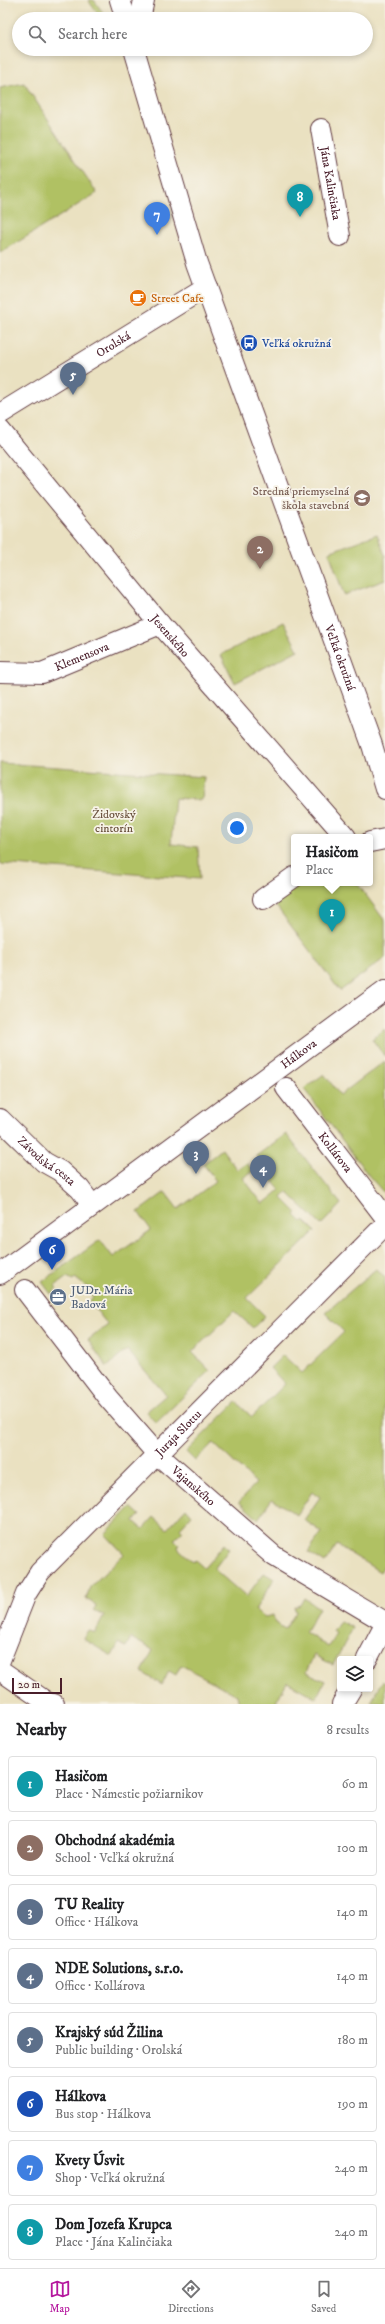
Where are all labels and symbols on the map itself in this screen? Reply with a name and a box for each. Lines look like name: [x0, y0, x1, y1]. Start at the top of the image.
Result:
street label: Jána Kalinčiaka: [316, 144, 344, 222]
pin: 8: [287, 184, 313, 217]
pin: 7: [144, 202, 170, 235]
cafe icon: Street Cafe: [128, 288, 148, 308]
place label: Street Cafe: [151, 291, 204, 306]
street label: Orolská: [94, 328, 134, 361]
bus stop icon: Veľká okružná: [239, 333, 259, 353]
place label: Veľká okružná: [261, 336, 332, 351]
pin: 5: [60, 362, 86, 395]
place label: Stredná priemyselná škola stavebná: [252, 484, 350, 513]
school or university icon: Stredná priemyselná škola stavebná: [352, 488, 372, 508]
pin: 2: [247, 536, 273, 569]
street label: Jesenského: [147, 611, 193, 661]
street label: Veľká okružná: [321, 622, 359, 694]
street label: Klemensova: [52, 639, 112, 675]
park label: Židovský cintorín: [92, 807, 136, 836]
your location: [227, 818, 247, 838]
pin: 1: [319, 899, 345, 932]
street label: Hálkova: [278, 1035, 320, 1072]
street label: Kollárova: [315, 1129, 356, 1177]
street label: Závodská cesta: [14, 1133, 79, 1190]
pin: 3: [183, 1141, 209, 1174]
pin: 4: [250, 1155, 276, 1188]
pin: 6: [39, 1237, 65, 1270]
place label: JUDr. Mária Badová: [70, 1283, 133, 1312]
office icon: JUDr. Mária Badová: [48, 1287, 68, 1307]
street label: Juraja Slottu: [151, 1407, 205, 1461]
street label: Vajanského: [167, 1462, 218, 1509]
scale bar: [12, 1676, 62, 1695]

